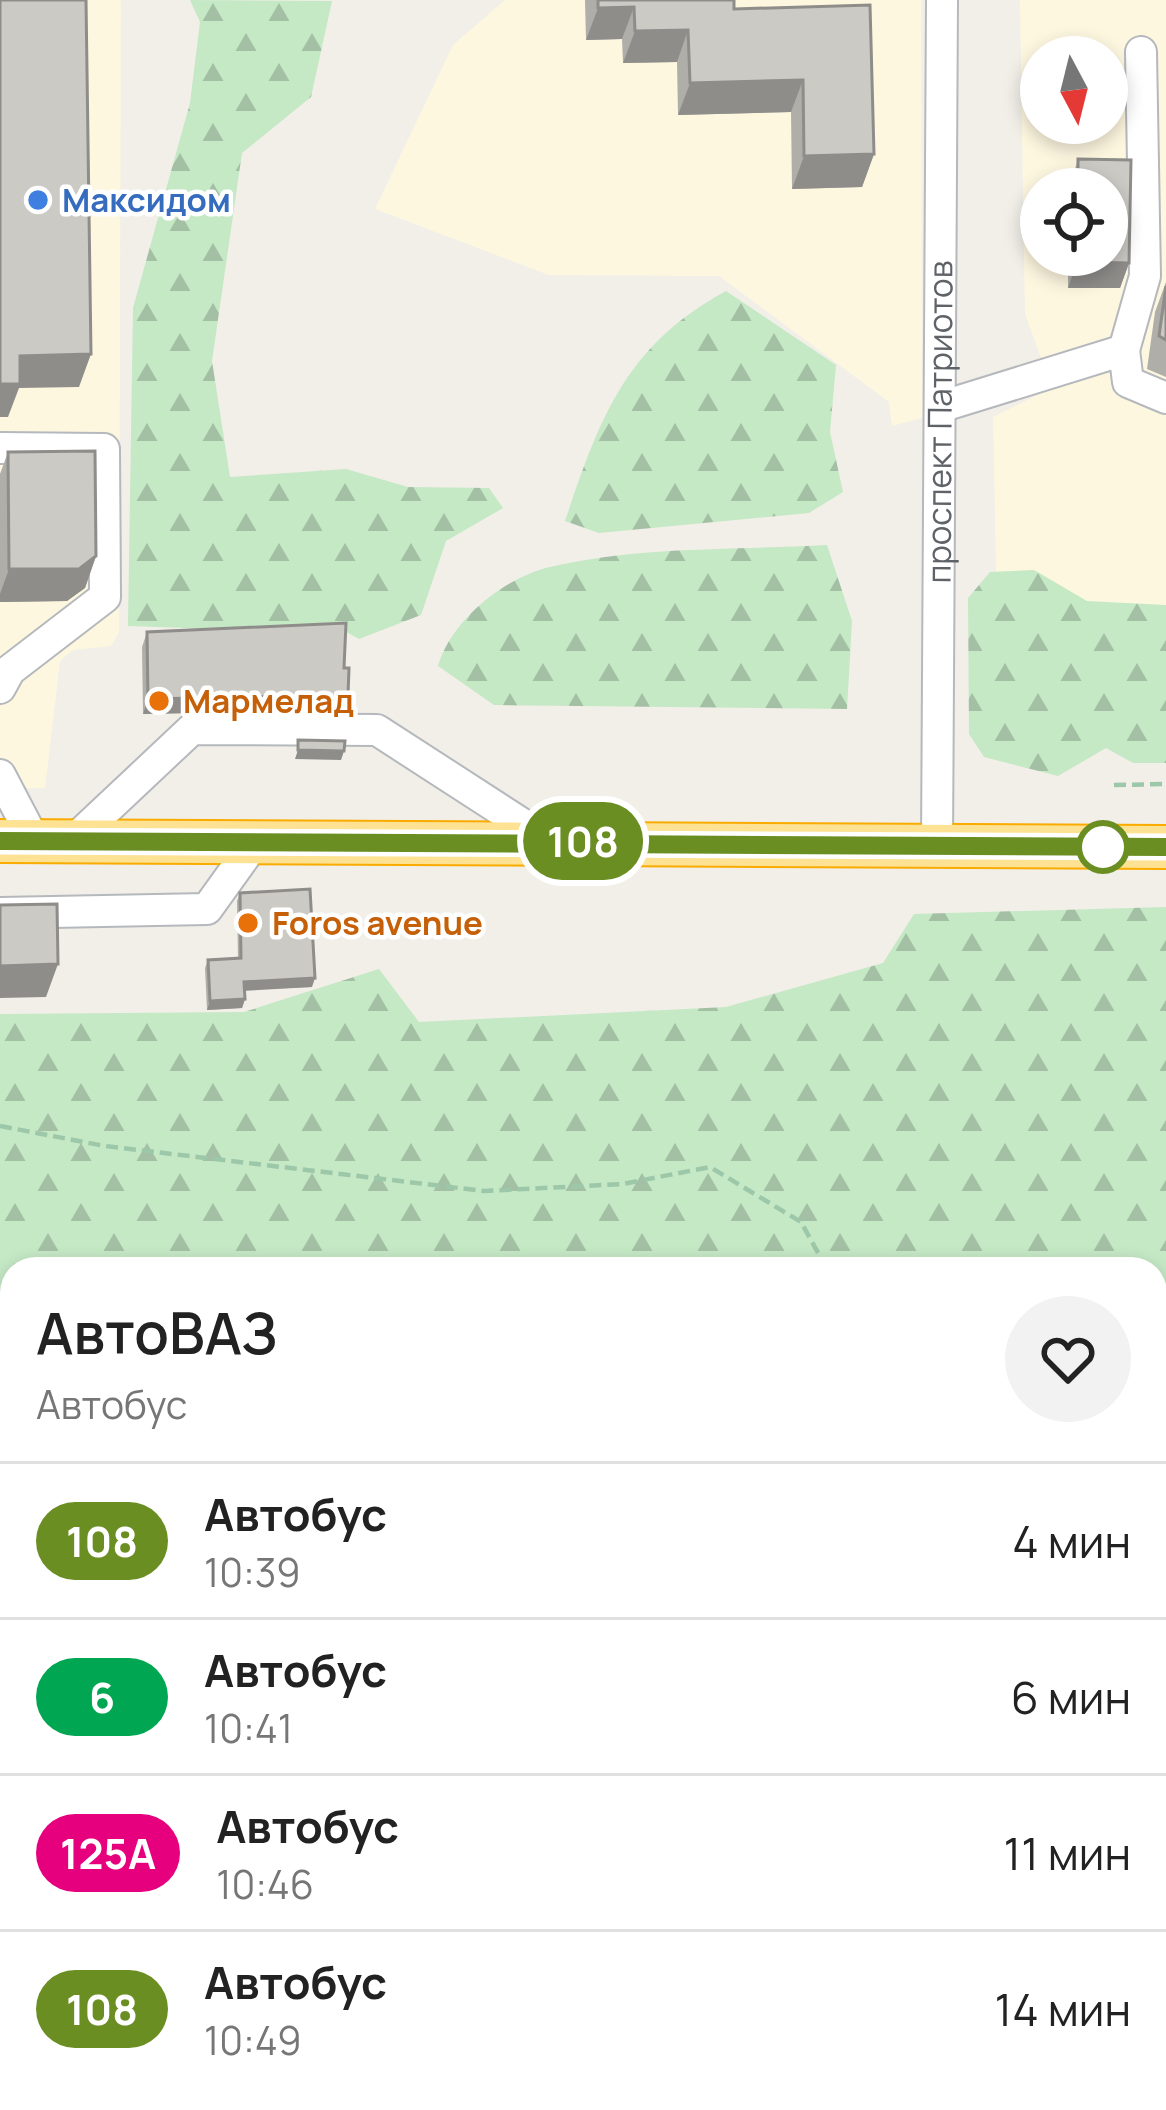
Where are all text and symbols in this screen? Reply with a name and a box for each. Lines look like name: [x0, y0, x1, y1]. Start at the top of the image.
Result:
north arrow: [1020, 36, 1128, 144]
map controls: [1020, 36, 1128, 276]
button: locate: [1020, 168, 1128, 276]
place label: Максидом: [62, 177, 231, 222]
marker: Максидом: [25, 187, 51, 213]
street label: проспект Патриотов: [916, 260, 962, 584]
place label: Мармелад: [183, 678, 354, 723]
marker: Мармелад: [146, 688, 172, 714]
line badge: 108: [514, 802, 652, 880]
text: 108: [547, 812, 619, 870]
unlabelled marker: [1078, 822, 1128, 872]
place label: Foros avenue: [272, 900, 483, 945]
marker: Foros avenue: [235, 910, 261, 936]
text: АвтоВАЗ: [36, 1293, 277, 1371]
button: heart: [1005, 1296, 1131, 1422]
text: Автобус: [36, 1377, 187, 1431]
text: Автобус: [204, 1483, 387, 1545]
text: 4 мин: [1012, 1510, 1131, 1572]
text: 108: [66, 1512, 138, 1570]
text: 10:39: [204, 1545, 300, 1599]
text: Автобус: [204, 1639, 387, 1701]
text: 6 мин: [1011, 1666, 1131, 1728]
text: 6: [89, 1668, 115, 1726]
text: 10:41: [204, 1701, 293, 1755]
text: Автобус: [216, 1795, 399, 1857]
text: 11 мин: [1004, 1822, 1131, 1884]
text: 125А: [60, 1824, 156, 1882]
text: 10:46: [216, 1857, 314, 1911]
text: Автобус: [204, 1951, 387, 2013]
text: 14 мин: [995, 1978, 1131, 2040]
text: 108: [66, 1980, 138, 2038]
text: 10:49: [204, 2013, 301, 2067]

